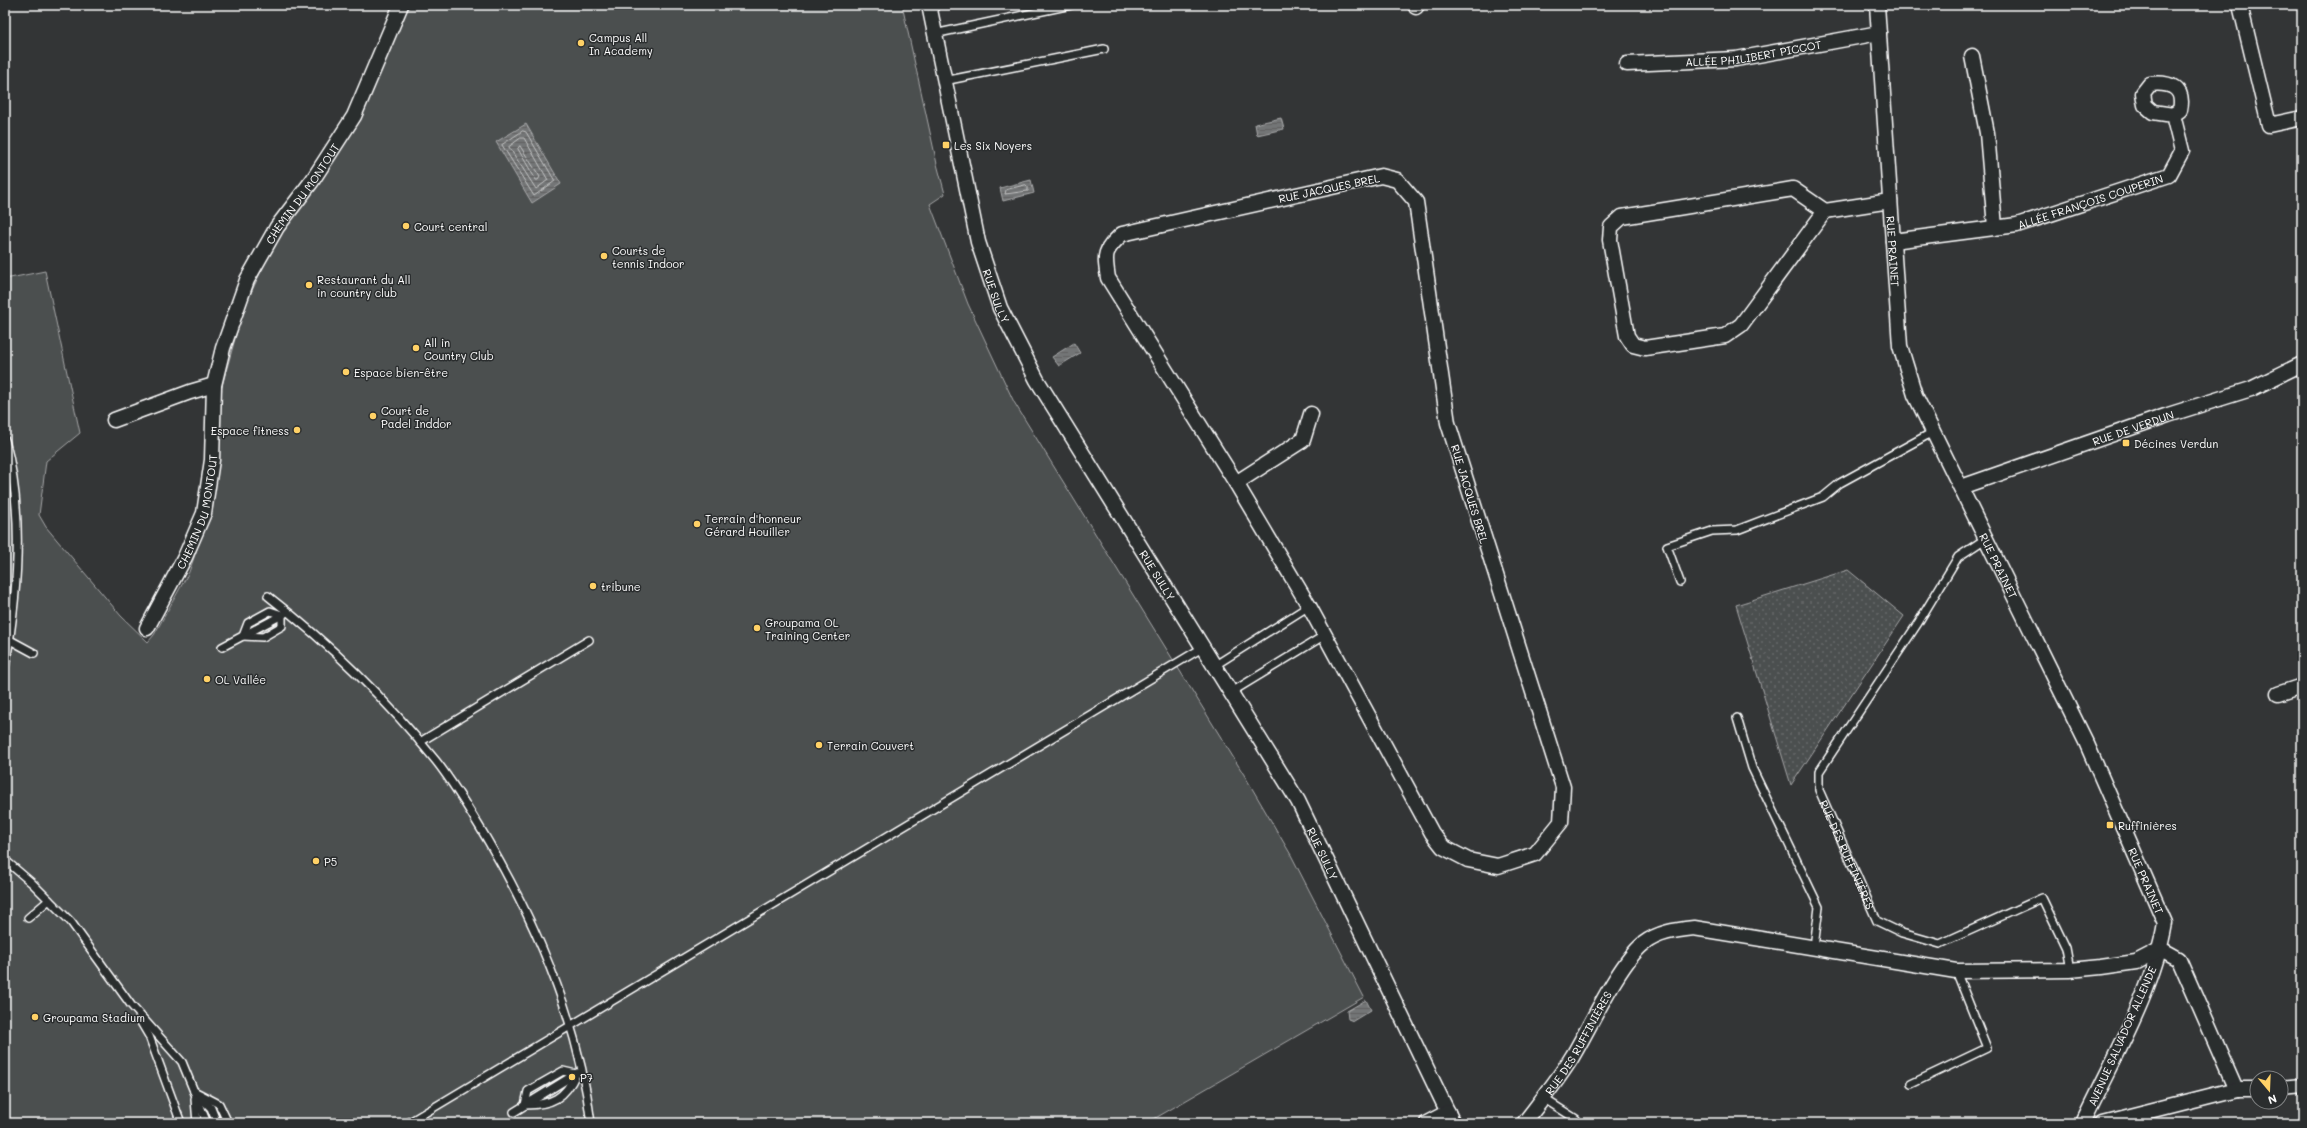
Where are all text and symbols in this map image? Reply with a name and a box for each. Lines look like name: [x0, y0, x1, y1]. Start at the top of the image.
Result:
place label: Campus All In Academy: [589, 30, 653, 58]
street label: ALLÉE PHILIBERT PICCOT: [1685, 36, 1823, 69]
marker: Campus All In Academy: [576, 38, 586, 48]
place label: Les Six Noyers: [954, 138, 1032, 153]
street label: CHEMIN DU MONTOUT: [262, 140, 342, 246]
marker: Les Six Noyers: [941, 140, 951, 150]
street label: RUE JACQUES BREL: [1277, 170, 1381, 206]
street label: ALLÉE FRANÇOIS COUPERIN: [2015, 170, 2165, 232]
street label: RUE PRAINET: [1884, 215, 1903, 287]
place label: Court central: [414, 219, 488, 234]
marker: Court central: [401, 221, 411, 231]
place label: Courts de tennis Indoor: [612, 243, 685, 271]
marker: Courts de tennis Indoor: [599, 251, 609, 261]
street label: RUE SULLY: [980, 267, 1014, 325]
place label: Restaurant du All in country club: [317, 272, 410, 300]
marker: Restaurant du All in country club: [304, 280, 314, 290]
place label: All in Country Club: [424, 335, 494, 363]
marker: All in Country Club: [411, 343, 421, 353]
place label: Espace bien-être: [354, 365, 448, 380]
marker: Espace bien-être: [341, 367, 351, 377]
place label: Court de Padel Inddor: [381, 403, 452, 431]
street label: RUE DE VERDUN: [2090, 406, 2175, 448]
marker: Court de Padel Inddor: [368, 411, 378, 421]
place label: Espace fitness: [211, 423, 289, 438]
marker: Espace fitness: [292, 425, 302, 435]
place label: Décines Verdun: [2134, 436, 2218, 451]
marker: Décines Verdun: [2121, 438, 2131, 448]
street label: RUE JACQUES BREL: [1448, 443, 1492, 546]
street label: CHEMIN DU MONTOUT: [173, 454, 220, 571]
place label: Terrain d'honneur Gérard Houiller: [705, 511, 801, 539]
marker: Terrain d'honneur Gérard Houiller: [692, 519, 702, 529]
street label: RUE PRAINET: [1977, 530, 2021, 601]
street label: RUE SULLY: [1137, 547, 1179, 603]
place label: tribune: [601, 579, 641, 594]
marker: tribune: [588, 581, 598, 591]
place label: Groupama OL Training Center: [765, 615, 850, 643]
marker: Groupama OL Training Center: [752, 623, 762, 633]
place label: OL Vallée: [215, 672, 266, 687]
marker: OL Vallée: [202, 674, 212, 684]
place label: Terrain Couvert: [827, 738, 914, 753]
marker: Terrain Couvert: [814, 740, 824, 750]
street label: RUE DES RUFFINIÈRES: [1817, 797, 1878, 912]
place label: Ruffinières: [2118, 818, 2177, 833]
marker: Ruffinières: [2105, 820, 2115, 830]
street label: RUE SULLY: [1304, 825, 1342, 882]
street label: RUE PRAINET: [2125, 845, 2168, 916]
place label: P5: [324, 854, 337, 869]
marker: P5: [311, 856, 321, 866]
street label: AVENUE SALVADOR ALLENDE: [2084, 964, 2160, 1108]
street label: RUE DES RUFFINIÈRES: [1541, 988, 1614, 1097]
place label: Groupama Stadium: [43, 1010, 145, 1025]
marker: Groupama Stadium: [30, 1012, 40, 1022]
place label: P7: [580, 1070, 593, 1085]
north arrow: [2249, 1070, 2289, 1110]
marker: P7: [567, 1072, 577, 1082]
text: N: [2266, 1091, 2279, 1108]

